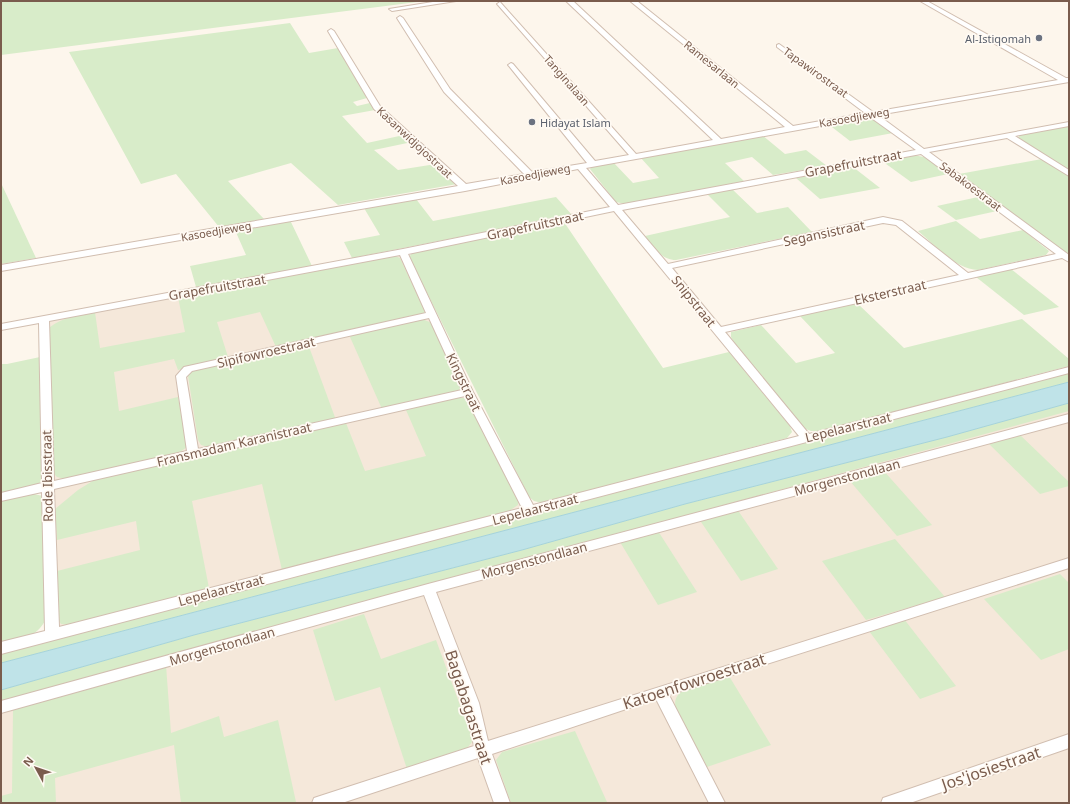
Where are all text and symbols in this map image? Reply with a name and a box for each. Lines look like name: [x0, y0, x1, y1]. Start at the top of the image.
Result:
place label: Al-Istiqomah: [965, 31, 1031, 46]
marker: Al-Istiqomah: [1034, 33, 1044, 43]
street label: Ramesarlaan: [681, 37, 743, 91]
street label: Tapawirostraat: [781, 43, 851, 101]
street label: Tanginalaan: [541, 51, 593, 109]
street label: Kasanwidjojostraat: [374, 103, 456, 181]
street label: Kasoedjieweg: [818, 103, 890, 131]
place label: Hidayat Islam: [540, 115, 611, 130]
marker: Hidayat Islam: [527, 117, 537, 127]
street label: Grapefruitstraat: [803, 145, 903, 181]
street label: Sabakoestraat: [937, 158, 1005, 214]
street label: Kasoedjieweg: [499, 160, 571, 188]
street label: Grapefruitstraat: [485, 206, 585, 244]
street label: Segansistraat: [782, 216, 867, 250]
street label: Kasoedjieweg: [180, 217, 252, 245]
street label: Grapefruitstraat: [167, 270, 267, 304]
street label: Snipstraat: [668, 271, 721, 331]
street label: Eksterstraat: [852, 275, 928, 309]
street label: Sipifowroestraat: [215, 332, 317, 372]
street label: Kingstraat: [442, 350, 486, 414]
street label: Lepelaarstraat: [803, 408, 893, 446]
street label: Fransmadam Karanistraat: [155, 417, 313, 471]
street label: Rode Ibisstraat: [37, 430, 57, 522]
street label: Morgenstondlaan: [792, 454, 902, 500]
street label: Lepelaarstraat: [490, 489, 580, 529]
street label: Morgenstondlaan: [479, 537, 589, 583]
street label: Lepelaarstraat: [176, 570, 266, 610]
street label: Morgenstondlaan: [167, 622, 277, 670]
street label: Bagabagastraat: [440, 647, 498, 767]
street label: Katoenfowroestraat: [620, 647, 769, 715]
street label: Jos'josiestraat: [937, 741, 1044, 796]
north arrow: [16, 748, 56, 788]
text: N: [19, 753, 37, 770]

